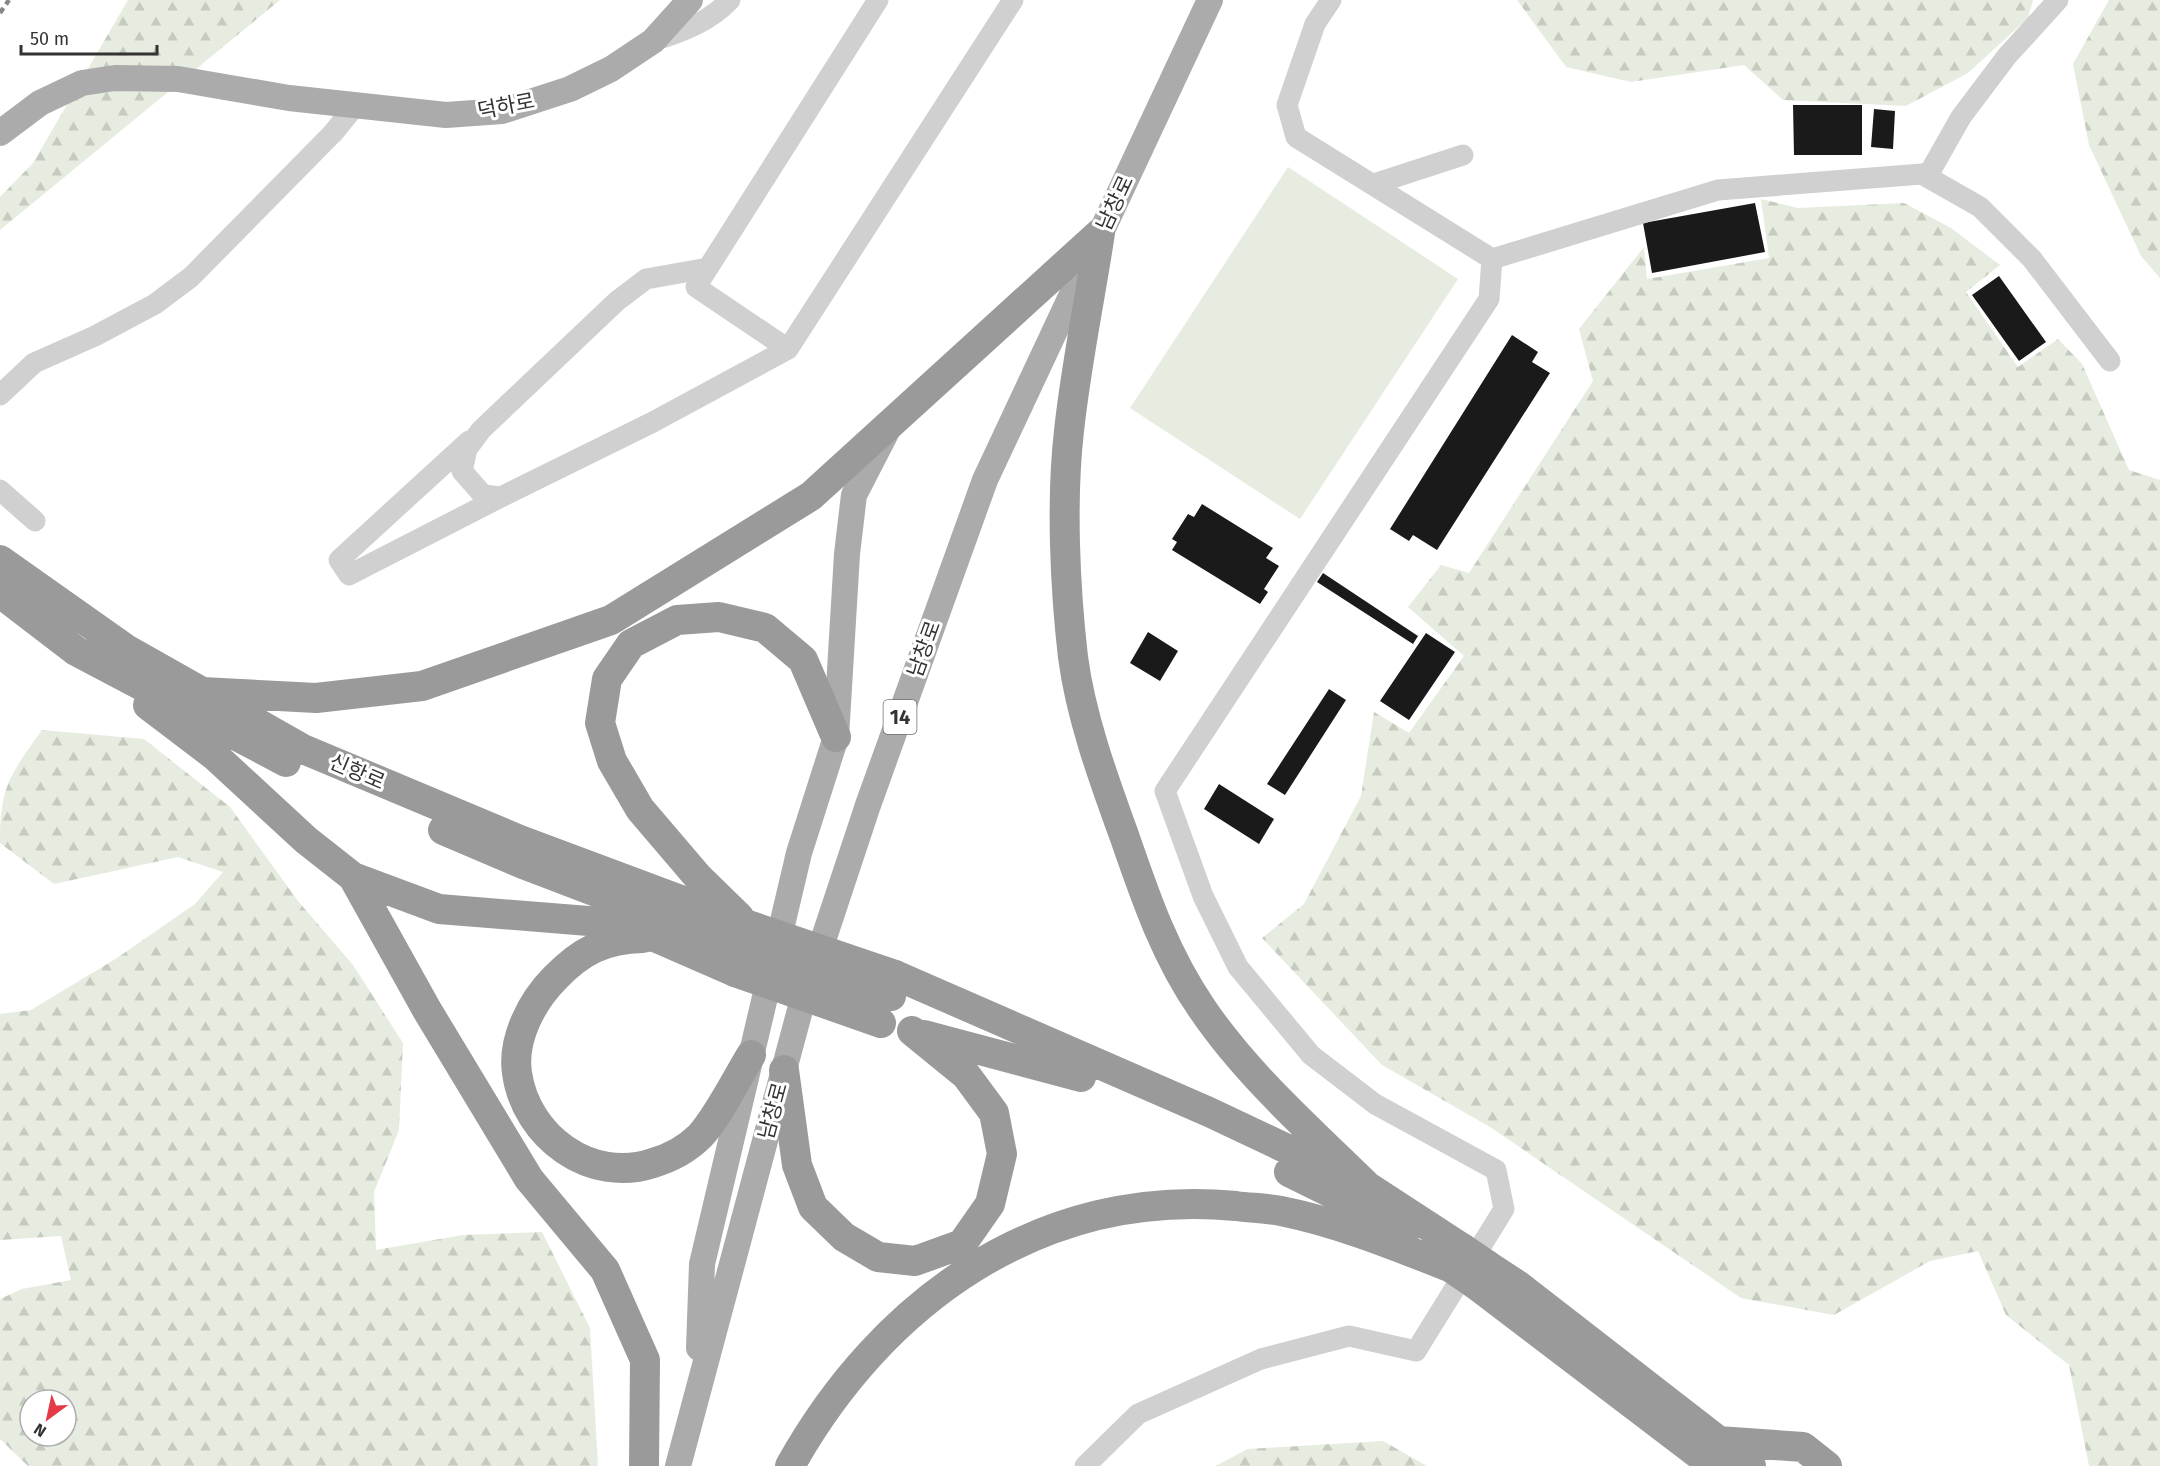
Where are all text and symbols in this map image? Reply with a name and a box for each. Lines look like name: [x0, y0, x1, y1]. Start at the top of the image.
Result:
scale bar: [21, 18, 158, 56]
text: 50 m: [30, 28, 69, 50]
street label: 덕하로: [475, 88, 537, 124]
street label: 남창로: [1091, 171, 1139, 235]
street label: 남창로: [902, 617, 946, 681]
road number: 14: [884, 700, 916, 734]
street label: 신항로: [325, 749, 389, 795]
street label: 남창로: [753, 1080, 793, 1142]
north arrow: [18, 1388, 78, 1448]
text: N: [30, 1419, 50, 1441]

